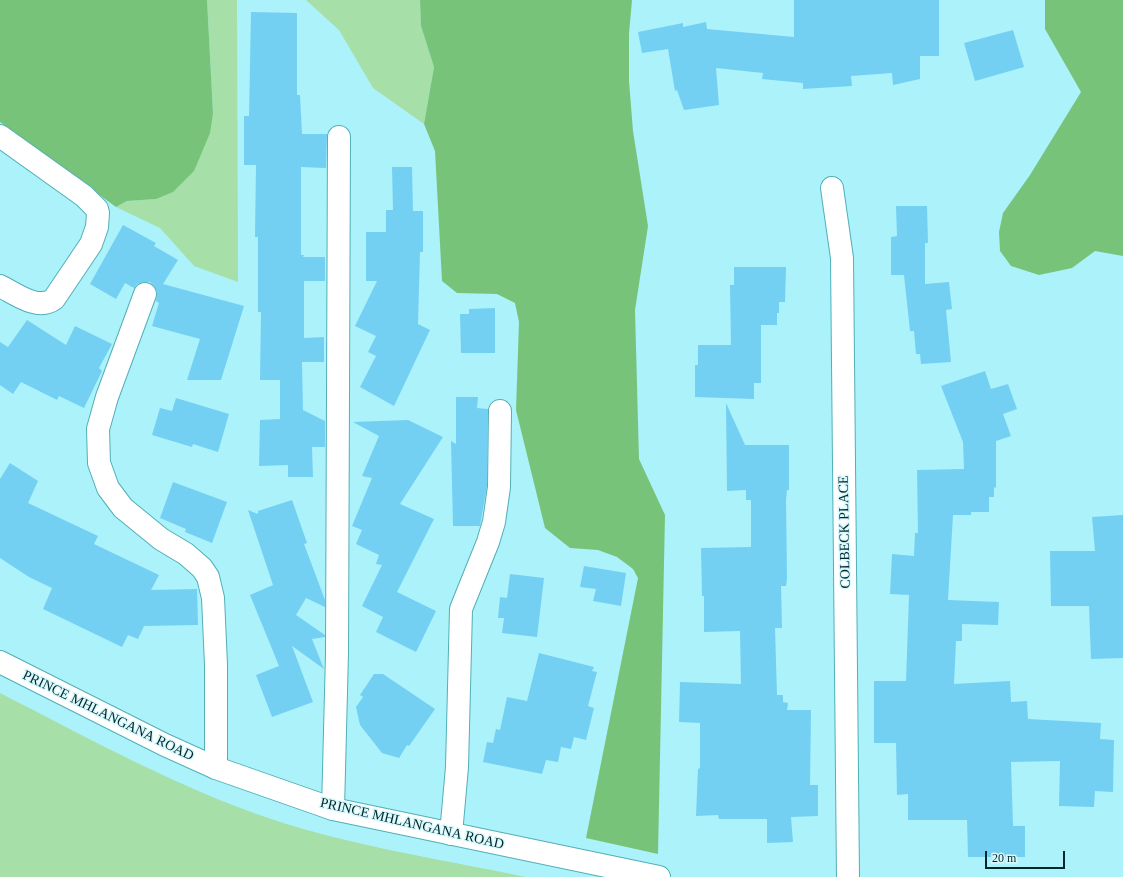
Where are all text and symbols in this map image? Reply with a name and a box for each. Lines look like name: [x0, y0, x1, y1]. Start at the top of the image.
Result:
street label: COLBECK PLACE: [836, 475, 854, 589]
street label: PRINCE MHLANGANA ROAD: [20, 667, 196, 765]
street label: PRINCE MHLANGANA ROAD: [318, 795, 506, 853]
scale bar: [987, 843, 1067, 869]
text: 20 m: [992, 851, 1016, 865]

